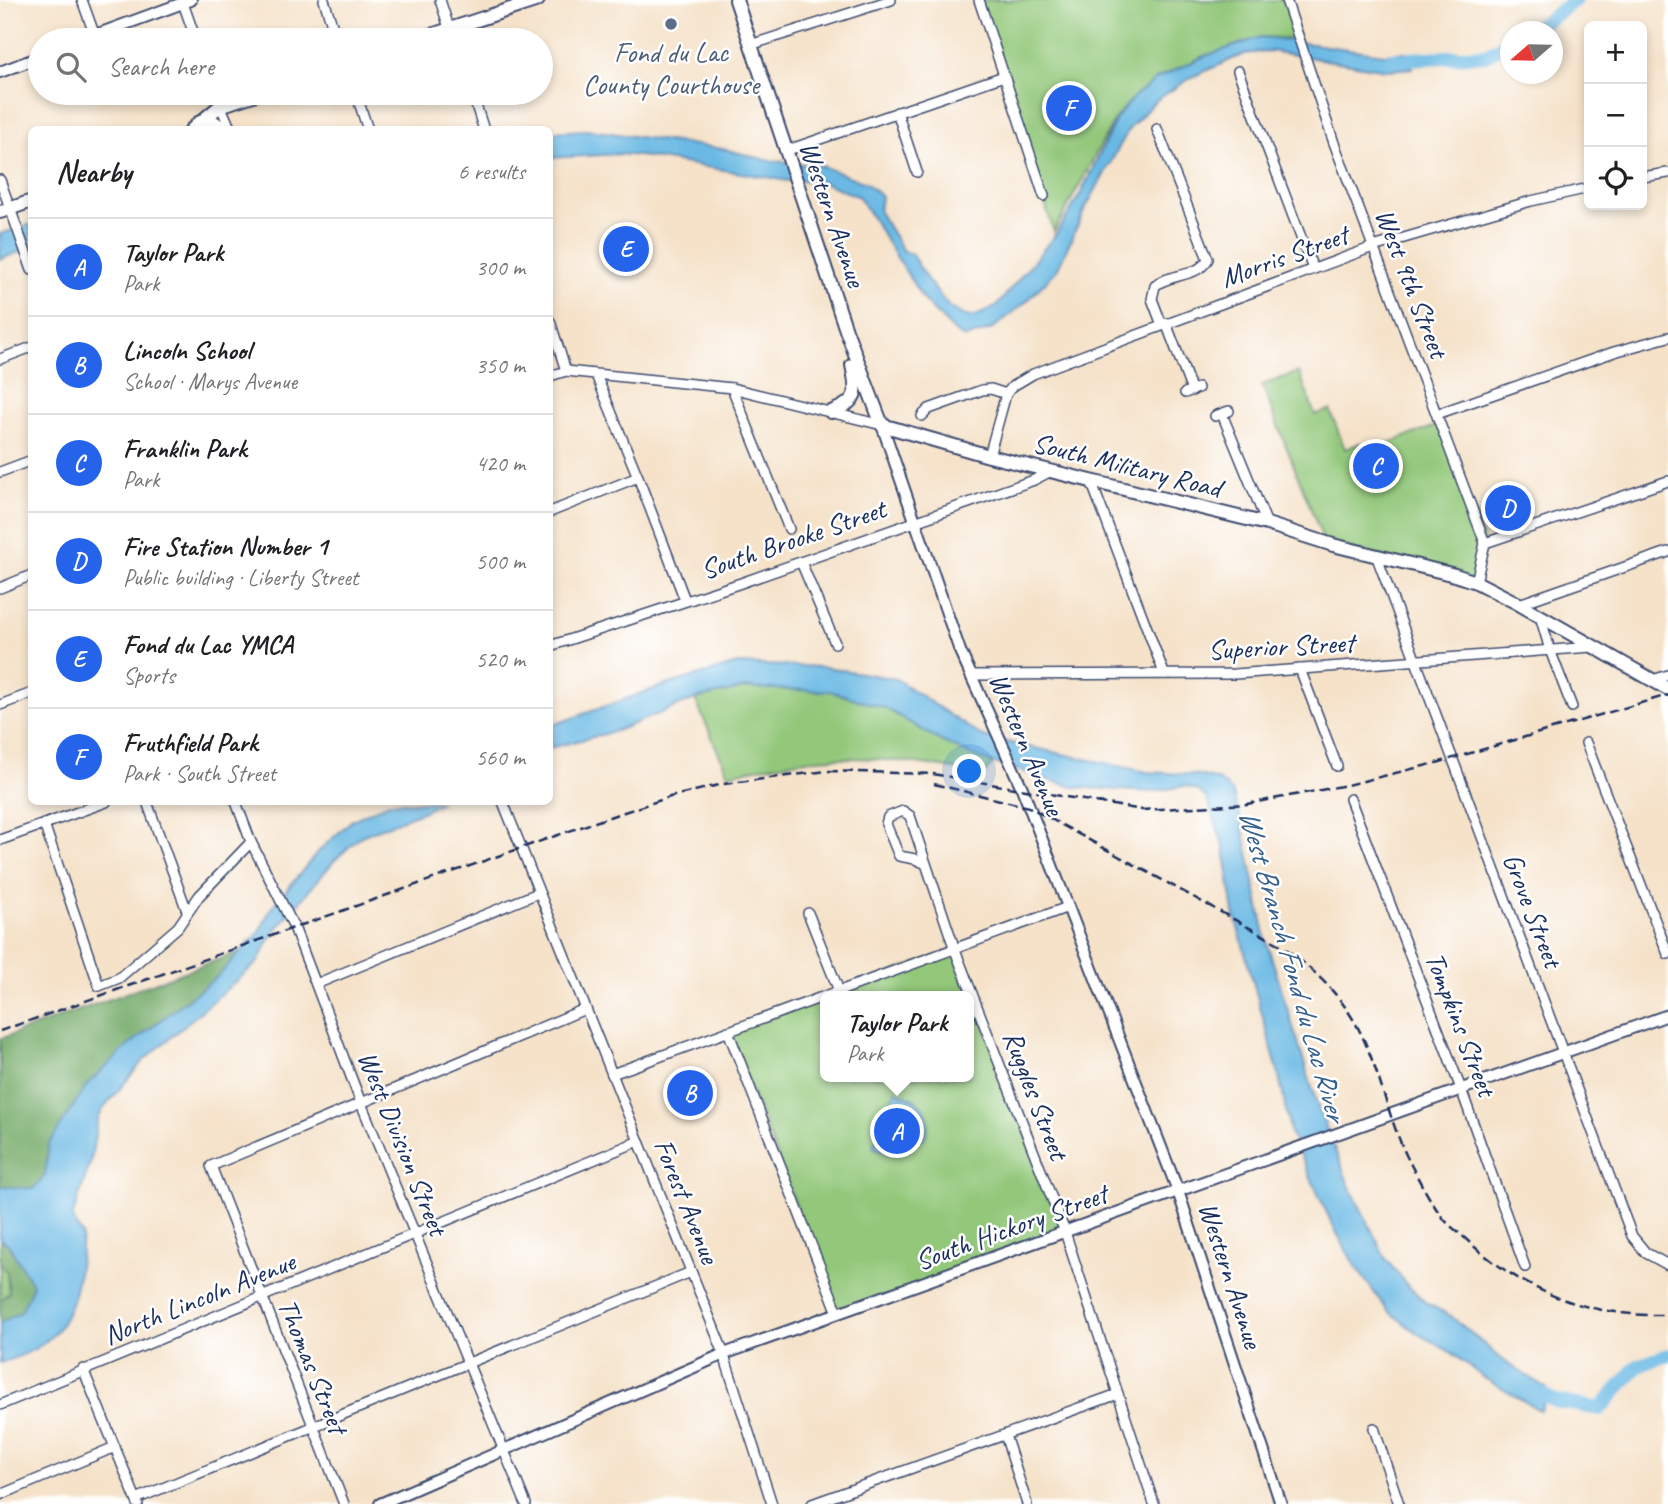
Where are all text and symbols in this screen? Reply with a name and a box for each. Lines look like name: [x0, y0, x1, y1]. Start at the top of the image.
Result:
marker: Fond du Lac County Courthouse: [663, 16, 679, 32]
north arrow: [1500, 21, 1563, 84]
map controls: [1584, 21, 1647, 210]
button: +: [1584, 21, 1647, 84]
search box: [28, 28, 553, 105]
place label: Fond du Lac County Courthouse: [583, 35, 761, 102]
icon: search: [52, 48, 90, 86]
text: Search here: [108, 50, 214, 83]
pin: F: [1046, 82, 1092, 134]
button: −: [1584, 84, 1647, 147]
street label: Western Avenue: [792, 137, 875, 293]
button: locate: [1584, 147, 1647, 210]
text: Nearby: [56, 153, 132, 191]
text: 6 results: [458, 157, 525, 186]
street label: West 9th Street: [1368, 203, 1457, 365]
street label: Morris Street: [1216, 216, 1356, 295]
pin: E: [603, 223, 649, 275]
text: Taylor Park: [123, 236, 223, 269]
text: A: [73, 253, 85, 282]
text: 300 m: [476, 253, 525, 282]
text: Park: [123, 269, 159, 298]
text: Lincoln School: [123, 334, 251, 367]
text: B: [73, 351, 85, 380]
text: 350 m: [476, 351, 525, 380]
text: School · Marys Avenue: [123, 367, 297, 396]
street label: South Military Road: [1029, 425, 1228, 506]
text: Franklin Park: [123, 432, 246, 465]
pin: C: [1353, 440, 1399, 492]
text: C: [74, 449, 84, 478]
text: 420 m: [476, 449, 525, 478]
text: Park: [123, 465, 159, 494]
pin: D: [1485, 482, 1531, 534]
street label: South Brooke Street: [696, 490, 893, 587]
text: Fire Station Number 1: [123, 530, 328, 563]
text: D: [72, 547, 86, 576]
text: 500 m: [476, 547, 525, 576]
text: Public building · Liberty Street: [123, 563, 358, 592]
street label: Superior Street: [1207, 625, 1359, 667]
text: Fond du Lac YMCA: [123, 628, 293, 661]
text: E: [73, 645, 85, 674]
text: 520 m: [476, 645, 525, 674]
text: Sports: [123, 661, 175, 690]
street label: Western Avenue: [981, 667, 1073, 822]
text: Fruthfield Park: [123, 726, 258, 759]
text: F: [74, 743, 84, 772]
text: 560 m: [476, 743, 525, 772]
your location: [952, 754, 986, 788]
text: Park · South Street: [123, 759, 276, 788]
water label: West Branch Fond du Lac River: [1230, 805, 1357, 1130]
street label: Grove Street: [1495, 848, 1572, 974]
street label: Tompkins Street: [1418, 947, 1505, 1103]
popup: [820, 991, 974, 1082]
text: Taylor Park: [847, 1006, 947, 1039]
street label: Ruggles Street: [995, 1026, 1078, 1167]
text: Park: [847, 1039, 883, 1068]
street label: West Division Street: [350, 1046, 457, 1243]
pin: B: [667, 1067, 713, 1119]
pin: A: [874, 1105, 920, 1157]
street label: Forest Avenue: [646, 1134, 729, 1270]
street label: South Hickory Street: [910, 1175, 1115, 1278]
street label: Western Avenue: [1191, 1198, 1272, 1354]
street label: North Lincoln Avenue: [98, 1243, 302, 1352]
street label: Thomas Street: [270, 1294, 357, 1442]

